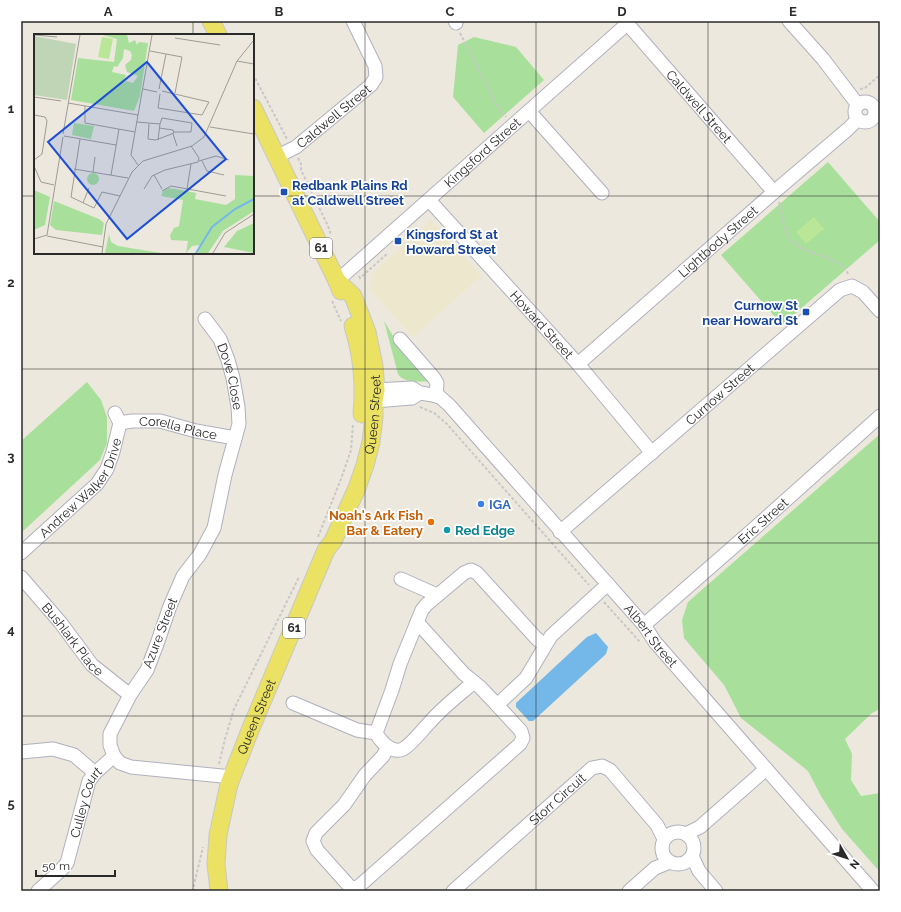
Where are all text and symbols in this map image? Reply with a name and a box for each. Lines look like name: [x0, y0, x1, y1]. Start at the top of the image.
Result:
text: A: [104, 4, 113, 19]
text: B: [275, 4, 284, 19]
text: C: [446, 4, 455, 19]
text: D: [617, 4, 627, 19]
text: E: [789, 4, 797, 19]
inset map: [34, 34, 254, 254]
street label: Caldwell Street: [663, 67, 735, 146]
street label: Caldwell Street: [293, 81, 374, 151]
text: 1: [8, 101, 15, 116]
street label: Kingsford Street: [441, 114, 524, 190]
place label: Redbank Plains Rd at Caldwell Street: [292, 178, 408, 208]
marker: Redbank Plains Rd at Caldwell Street: [279, 187, 289, 197]
street label: Lightbody Street: [675, 202, 761, 280]
place label: Kingsford St at Howard Street: [406, 227, 498, 257]
marker: Kingsford St at Howard Street: [393, 236, 403, 246]
road number: 61: [310, 238, 332, 258]
text: 2: [7, 275, 15, 290]
street label: Howard Street: [507, 287, 577, 362]
place label: Curnow St near Howard St: [702, 298, 798, 328]
marker: Curnow St near Howard St: [801, 307, 811, 317]
street label: Dove Close: [215, 341, 246, 411]
street label: Curnow Street: [682, 360, 758, 428]
street label: Queen Street: [361, 374, 384, 456]
street label: Corella Place: [139, 414, 219, 442]
street label: Andrew Walker Drive: [36, 436, 124, 540]
text: 3: [7, 449, 15, 464]
street label: Eric Street: [735, 494, 791, 547]
place label: IGA: [489, 497, 511, 512]
marker: IGA: [476, 499, 486, 509]
place label: Noah's Ark Fish Bar & Eatery: [329, 508, 423, 538]
marker: Noah's Ark Fish Bar & Eatery: [426, 517, 436, 527]
place label: Red Edge: [455, 523, 515, 538]
marker: Red Edge: [442, 525, 452, 535]
street label: Azure Street: [140, 595, 181, 670]
street label: Bushlark Place: [39, 600, 107, 679]
street label: Albert Street: [621, 601, 681, 670]
road number: 61: [283, 618, 305, 638]
text: 4: [7, 622, 15, 637]
street label: Queen Street: [234, 676, 278, 756]
street label: Culley Court: [67, 763, 105, 839]
street label: Storr Circuit: [526, 770, 589, 828]
text: 5: [7, 796, 15, 811]
north arrow: [827, 838, 867, 878]
scale bar: [36, 852, 115, 878]
text: N: [847, 857, 862, 871]
text: 50 m: [42, 859, 70, 873]

